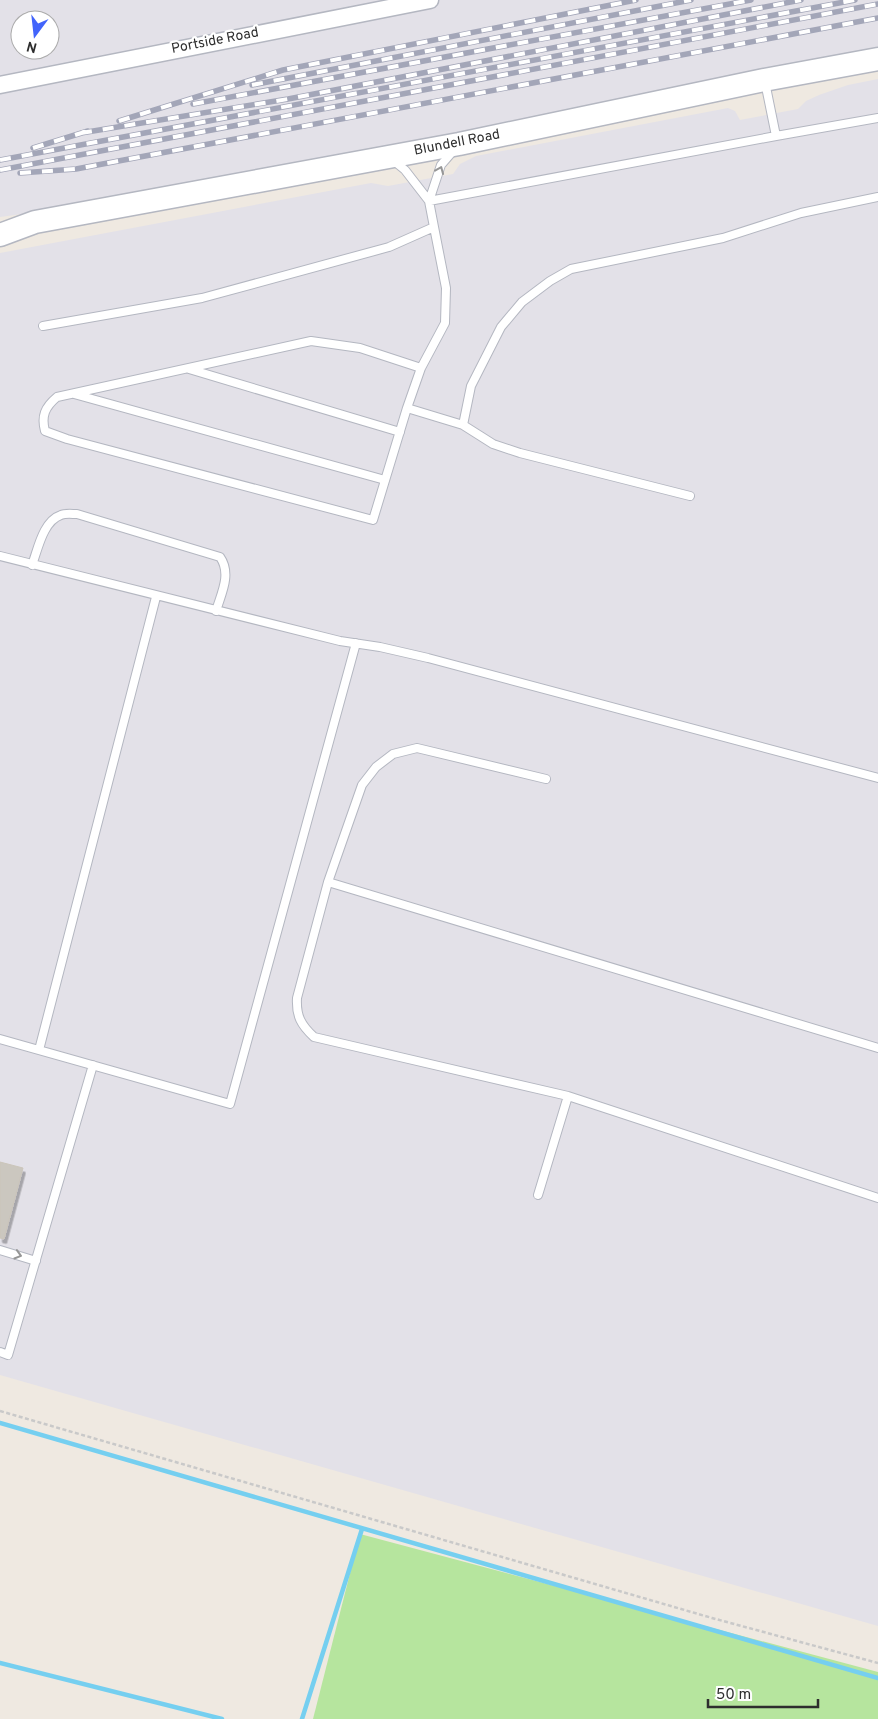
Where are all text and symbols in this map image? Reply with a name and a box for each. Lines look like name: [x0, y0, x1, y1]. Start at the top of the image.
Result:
north arrow: [10, 10, 60, 60]
street label: Portside Road: [170, 24, 260, 58]
text: N: [25, 37, 39, 56]
street label: Blundell Road: [412, 126, 502, 160]
one-way arrow: [433, 166, 444, 175]
one-way arrow: [13, 1250, 21, 1260]
scale bar: [708, 1676, 818, 1708]
text: 50 m: [716, 1686, 751, 1705]

